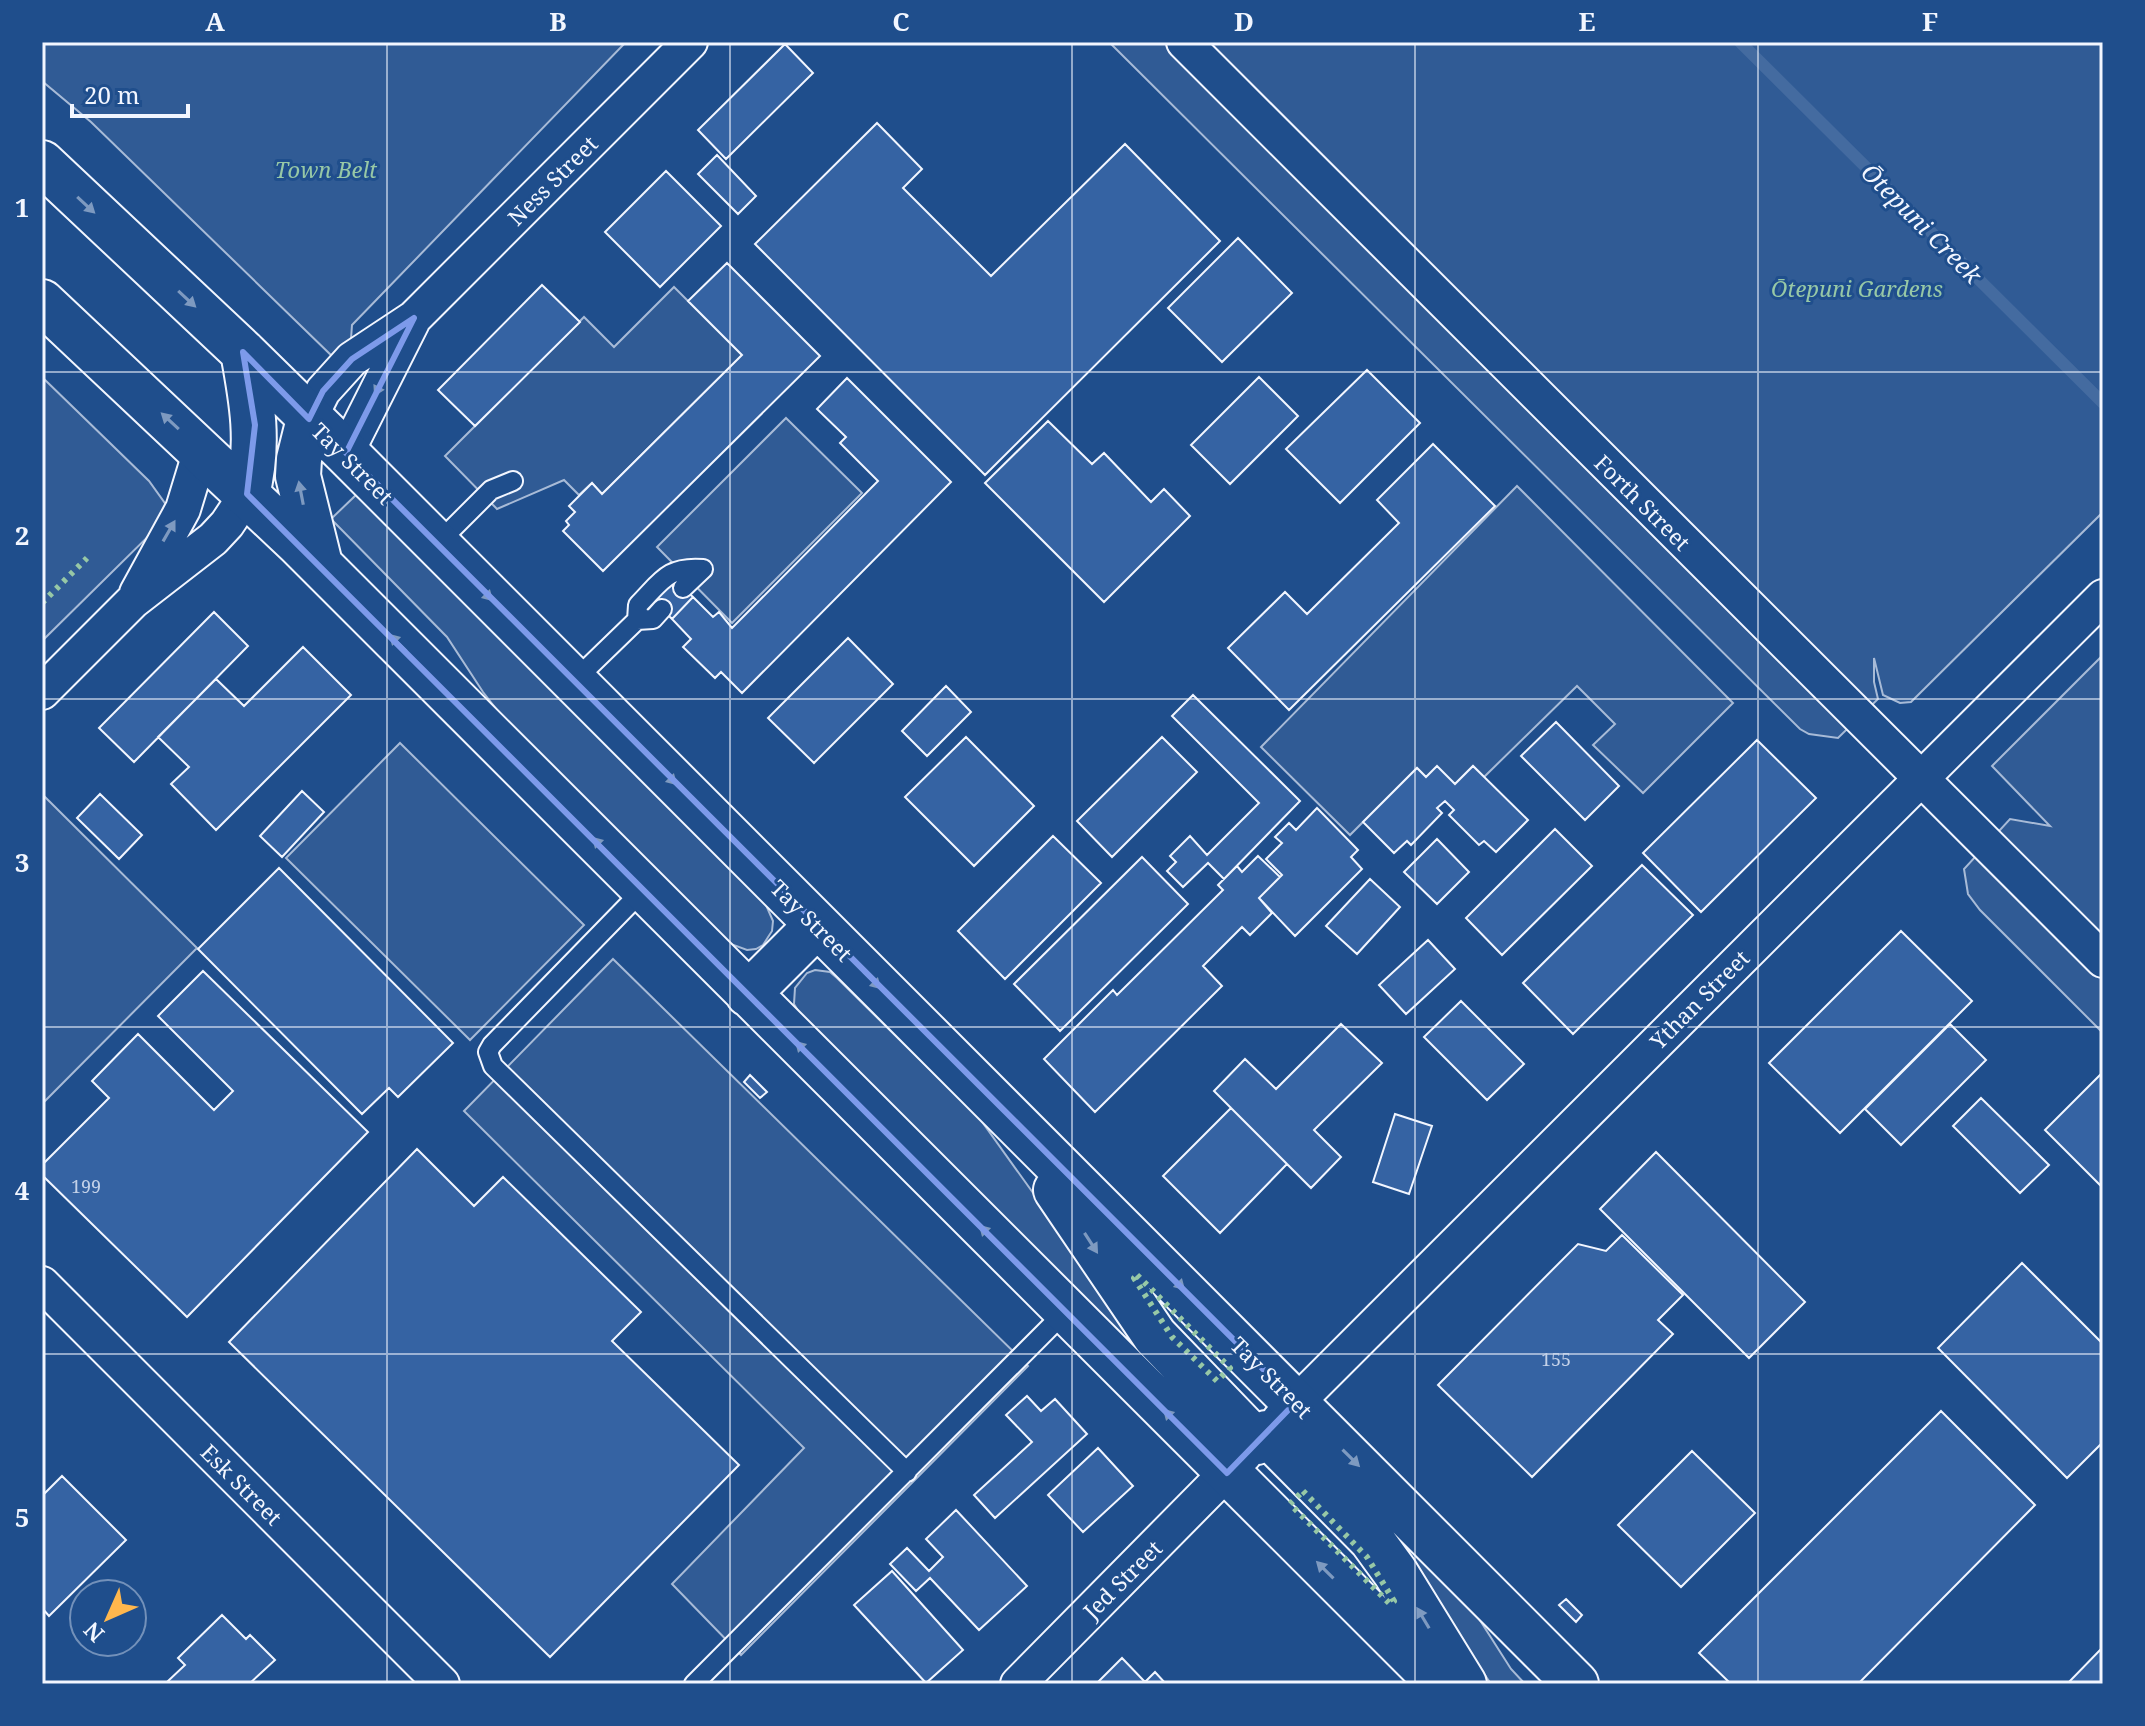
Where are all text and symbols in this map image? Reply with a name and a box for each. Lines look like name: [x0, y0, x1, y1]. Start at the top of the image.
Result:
text: A: [205, 3, 225, 39]
text: B: [549, 3, 567, 39]
text: C: [892, 3, 910, 39]
text: D: [1234, 3, 1254, 39]
text: E: [1579, 3, 1596, 39]
text: F: [1922, 3, 1938, 39]
scale bar: [72, 68, 188, 118]
text: 20 m: [84, 78, 140, 111]
street label: Ness Street: [501, 128, 604, 231]
park label: Town Belt: [275, 154, 378, 184]
water label: Ōtepuni Creek: [1855, 156, 1990, 291]
text: 1: [15, 189, 29, 225]
one-way arrow: [76, 195, 95, 213]
park label: Ōtepuni Gardens: [1771, 273, 1943, 303]
one-way arrow: [177, 290, 196, 308]
one-way arrow: [373, 374, 387, 397]
one-way arrow: [160, 412, 179, 430]
street label: Tay Street: [306, 416, 401, 511]
street label: Forth Street: [1589, 448, 1698, 557]
one-way arrow: [294, 480, 307, 505]
text: 2: [15, 517, 29, 553]
one-way arrow: [162, 520, 176, 543]
one-way arrow: [474, 583, 493, 601]
one-way arrow: [389, 634, 408, 653]
one-way arrow: [658, 766, 677, 785]
one-way arrow: [592, 837, 611, 856]
text: 3: [15, 844, 29, 880]
street label: Tay Street: [765, 873, 860, 968]
street label: Ythan Street: [1642, 943, 1755, 1056]
one-way arrow: [862, 970, 881, 988]
one-way arrow: [795, 1041, 814, 1060]
text: 4: [15, 1172, 30, 1208]
house number: 199: [71, 1174, 101, 1198]
one-way arrow: [979, 1225, 998, 1244]
one-way arrow: [1084, 1232, 1098, 1254]
one-way arrow: [1166, 1271, 1184, 1290]
street label: Tay Street: [1225, 1330, 1320, 1425]
house number: 155: [1541, 1347, 1571, 1371]
one-way arrow: [1163, 1409, 1182, 1428]
street label: Esk Street: [195, 1437, 289, 1531]
one-way arrow: [1342, 1448, 1360, 1467]
text: 5: [15, 1499, 29, 1535]
street label: Jed Street: [1075, 1533, 1168, 1626]
one-way arrow: [1316, 1561, 1335, 1580]
north arrow: [68, 1578, 148, 1658]
one-way arrow: [1417, 1607, 1431, 1629]
text: N: [76, 1616, 110, 1650]

